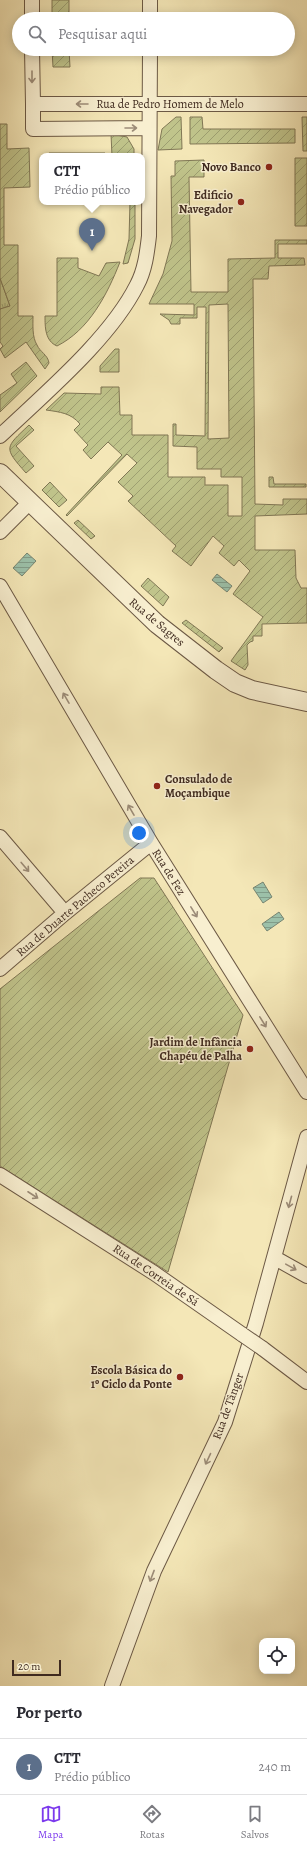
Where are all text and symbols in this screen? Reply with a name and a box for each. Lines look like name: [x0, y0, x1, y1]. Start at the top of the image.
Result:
search box: [12, 12, 295, 56]
icon: search: [26, 23, 48, 45]
text: Pesquisar aqui: [58, 24, 147, 44]
one-way arrow: [28, 70, 36, 83]
street label: Rua de Pedro Homem de Melo: [96, 96, 244, 112]
one-way arrow: [76, 100, 89, 108]
one-way arrow: [124, 124, 137, 132]
popup: [39, 153, 145, 205]
place label: Novo Banco: [202, 159, 261, 175]
text: CTT: [54, 161, 80, 181]
marker: Novo Banco: [264, 162, 274, 172]
text: Prédio público: [54, 181, 130, 198]
place label: Edificio Navegador: [179, 187, 233, 217]
marker: Edificio Navegador: [236, 197, 246, 207]
pin: 1: [79, 218, 105, 251]
street label: Rua de Sagres: [126, 594, 188, 650]
one-way arrow: [61, 692, 69, 704]
place label: Consulado de Moçambique: [165, 771, 233, 801]
marker: Consulado de Moçambique: [152, 781, 162, 791]
one-way arrow: [127, 804, 135, 816]
your location: [129, 823, 149, 843]
street label: Rua de Fez: [148, 846, 190, 898]
street label: Rua de Duarte Pacheco Pereira: [13, 852, 138, 960]
one-way arrow: [21, 862, 30, 872]
one-way arrow: [190, 906, 198, 917]
one-way arrow: [259, 1016, 267, 1027]
place label: Jardim de Infância Chapéu de Palha: [149, 1034, 242, 1064]
marker: Jardim de Infância Chapéu de Palha: [245, 1044, 255, 1054]
one-way arrow: [28, 1191, 39, 1199]
one-way arrow: [286, 1195, 293, 1208]
street label: Rua de Correia de Sá: [110, 1240, 203, 1310]
one-way arrow: [285, 1264, 297, 1272]
place label: Escola Básica do 1º Ciclo da Ponte: [90, 1362, 172, 1392]
street label: Rua de Tânger: [209, 1370, 248, 1442]
marker: Escola Básica do 1º Ciclo da Ponte: [175, 1372, 185, 1382]
one-way arrow: [204, 1452, 211, 1464]
one-way arrow: [148, 1570, 156, 1582]
map controls: [259, 1638, 295, 1674]
button: locate: [259, 1638, 295, 1674]
scale bar: [12, 1658, 61, 1677]
text: 20 m: [18, 1659, 40, 1674]
text: Por perto: [16, 1701, 82, 1724]
text: CTT: [54, 1748, 81, 1768]
text: 1: [27, 1758, 31, 1775]
text: 240 m: [259, 1758, 291, 1775]
text: Prédio público: [54, 1768, 131, 1785]
tab: Mapa: [38, 1803, 63, 1842]
tab: Rotas: [140, 1803, 165, 1842]
tab: Salvos: [241, 1803, 269, 1842]

